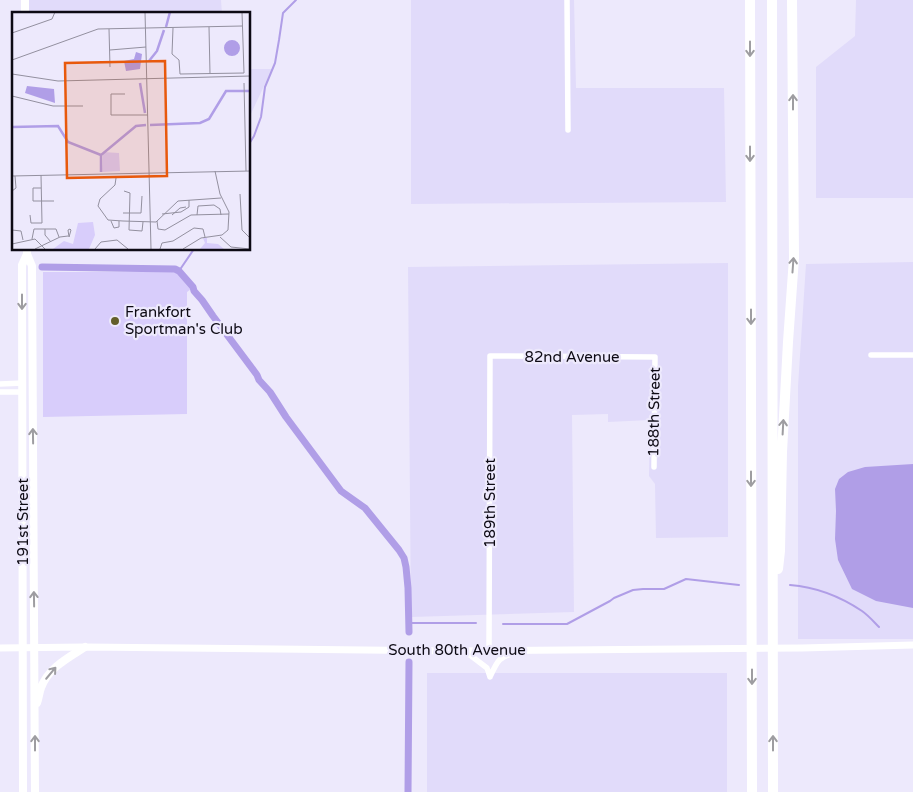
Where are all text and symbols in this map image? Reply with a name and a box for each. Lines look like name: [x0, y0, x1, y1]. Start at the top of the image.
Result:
inset map: [12, 12, 250, 250]
one-way arrow: [745, 40, 755, 56]
one-way arrow: [788, 95, 798, 111]
one-way arrow: [745, 146, 755, 162]
one-way arrow: [789, 257, 798, 273]
one-way arrow: [17, 293, 27, 309]
place label: Frankfort Sportman's Club: [125, 303, 243, 338]
one-way arrow: [746, 308, 756, 325]
marker: Frankfort Sportman's Club: [109, 315, 121, 327]
street label: 82nd Avenue: [524, 348, 620, 366]
street label: 188th Street: [644, 367, 664, 457]
one-way arrow: [779, 419, 788, 435]
one-way arrow: [28, 429, 38, 445]
street label: 189th Street: [481, 458, 499, 548]
one-way arrow: [747, 471, 756, 487]
street label: 191st Street: [14, 478, 32, 566]
one-way arrow: [29, 591, 39, 608]
street label: South 80th Avenue: [388, 641, 526, 659]
one-way arrow: [45, 667, 56, 680]
one-way arrow: [747, 668, 757, 685]
one-way arrow: [30, 736, 40, 752]
one-way arrow: [768, 736, 778, 752]

